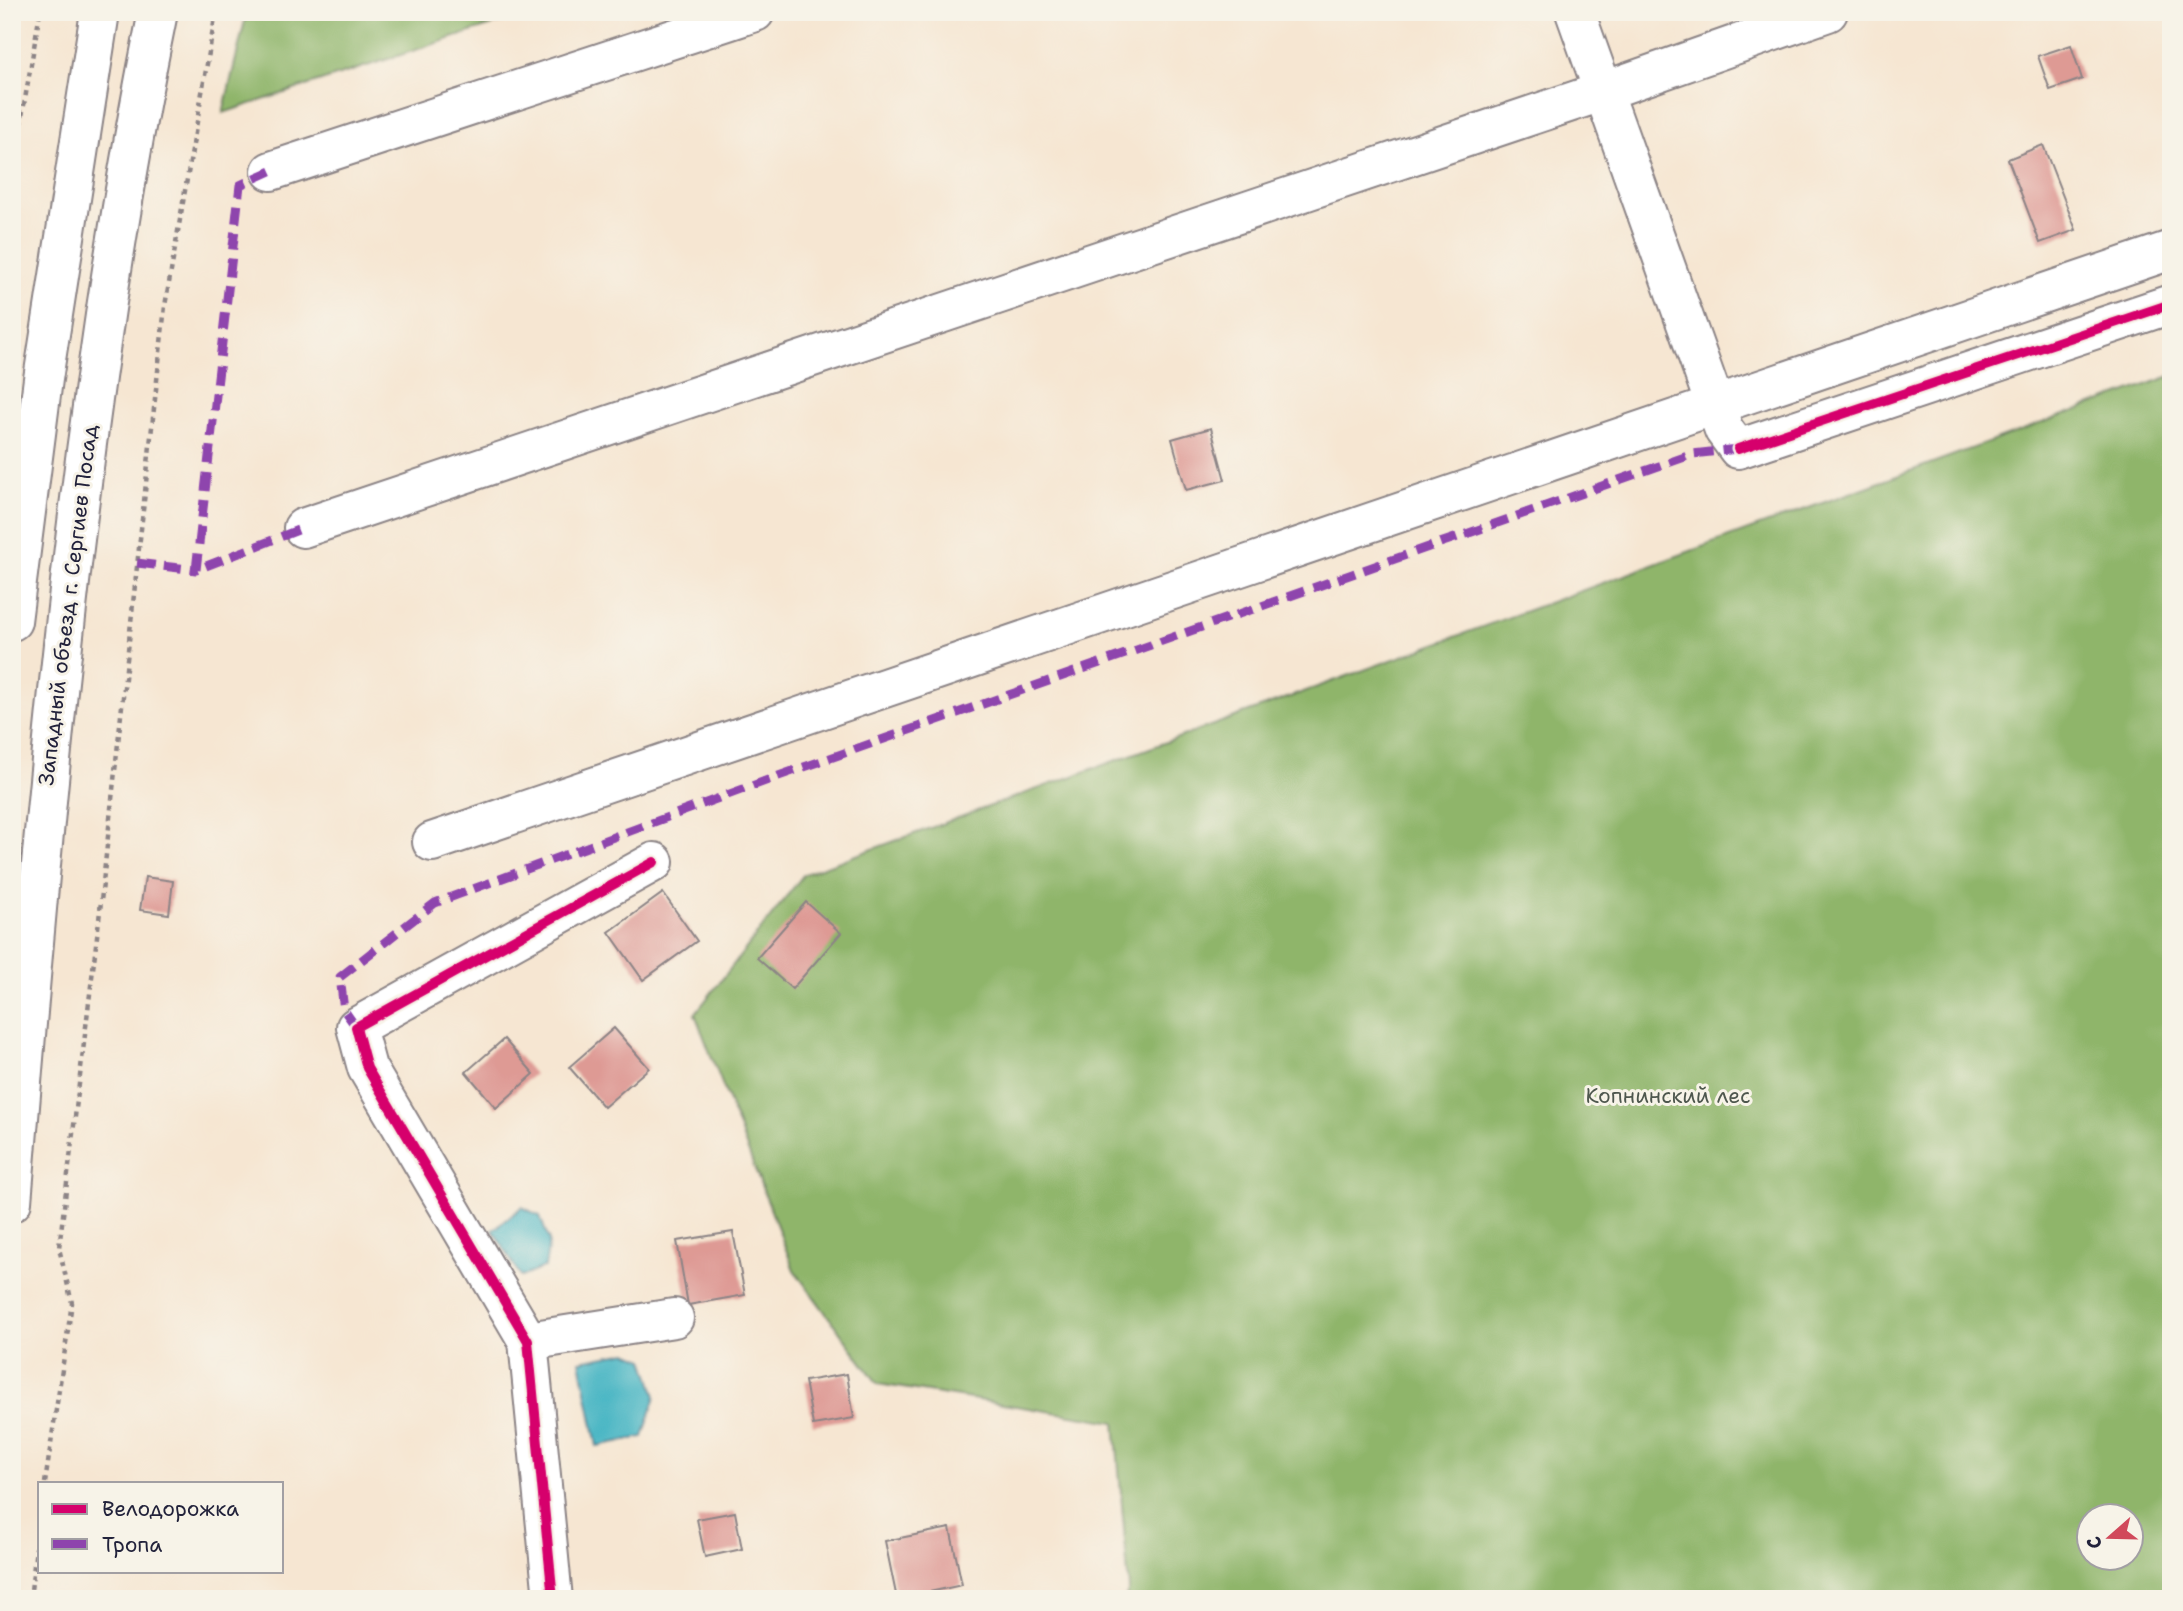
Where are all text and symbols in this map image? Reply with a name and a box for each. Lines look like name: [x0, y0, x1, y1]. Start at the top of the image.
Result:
street label: Западный объезд г. Сергиев Посад: [32, 423, 104, 787]
park label: Копнинский лес: [1585, 1082, 1751, 1110]
legend: [38, 1482, 284, 1572]
text: Велодорожка: [102, 1495, 239, 1523]
north arrow: [2074, 1502, 2144, 1572]
text: Тропа: [102, 1531, 162, 1559]
text: С: [2081, 1533, 2108, 1552]

